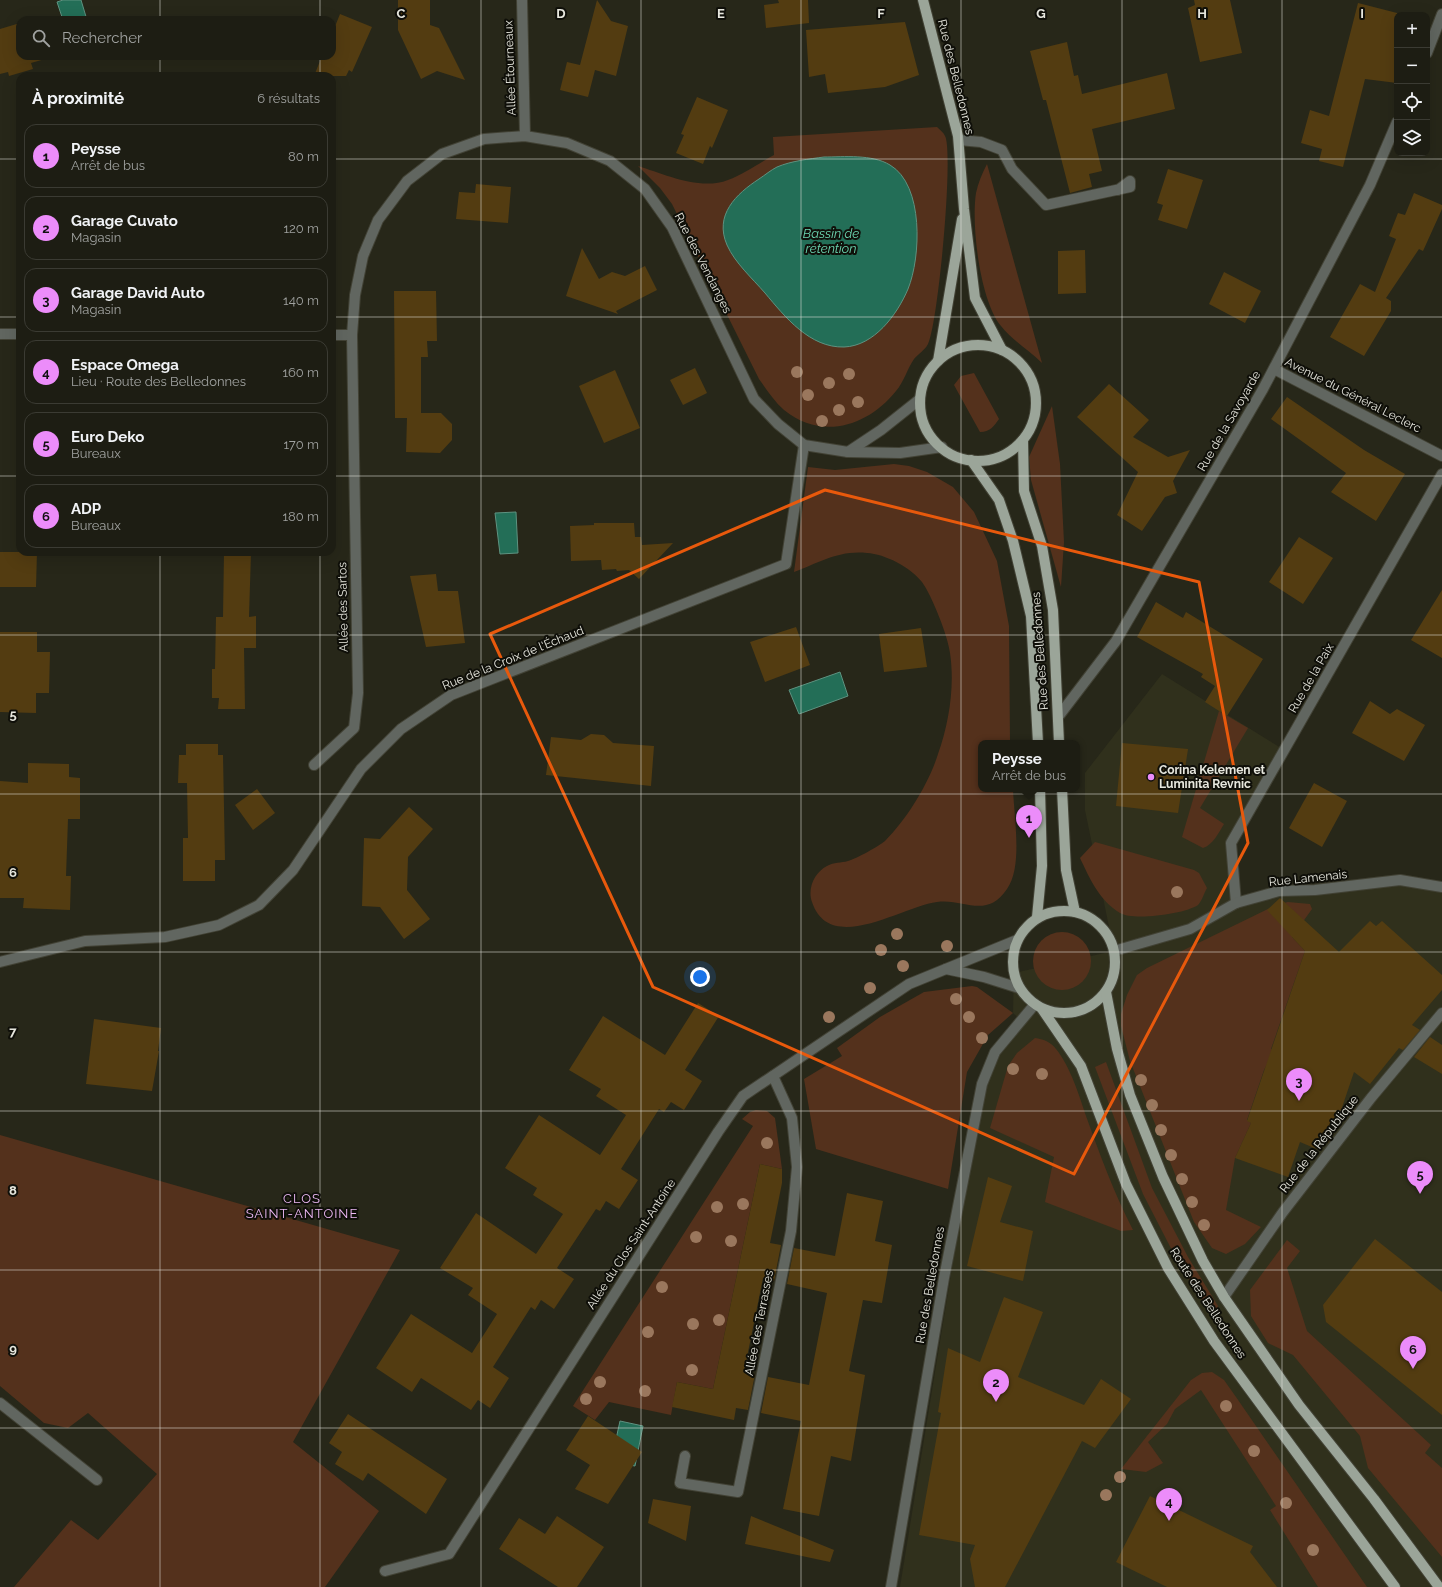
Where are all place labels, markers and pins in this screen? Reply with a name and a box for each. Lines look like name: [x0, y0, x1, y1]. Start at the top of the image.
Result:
place label: Corina Kelemen et Luminita Revnic: [1159, 763, 1266, 791]
marker: Corina Kelemen et Luminita Revnic: [1146, 772, 1156, 782]
pin: 1: [1016, 805, 1042, 838]
pin: 3: [1286, 1068, 1312, 1101]
pin: 5: [1407, 1161, 1433, 1194]
pin: 6: [1400, 1336, 1426, 1369]
pin: 2: [983, 1369, 1009, 1402]
pin: 4: [1156, 1488, 1182, 1521]

